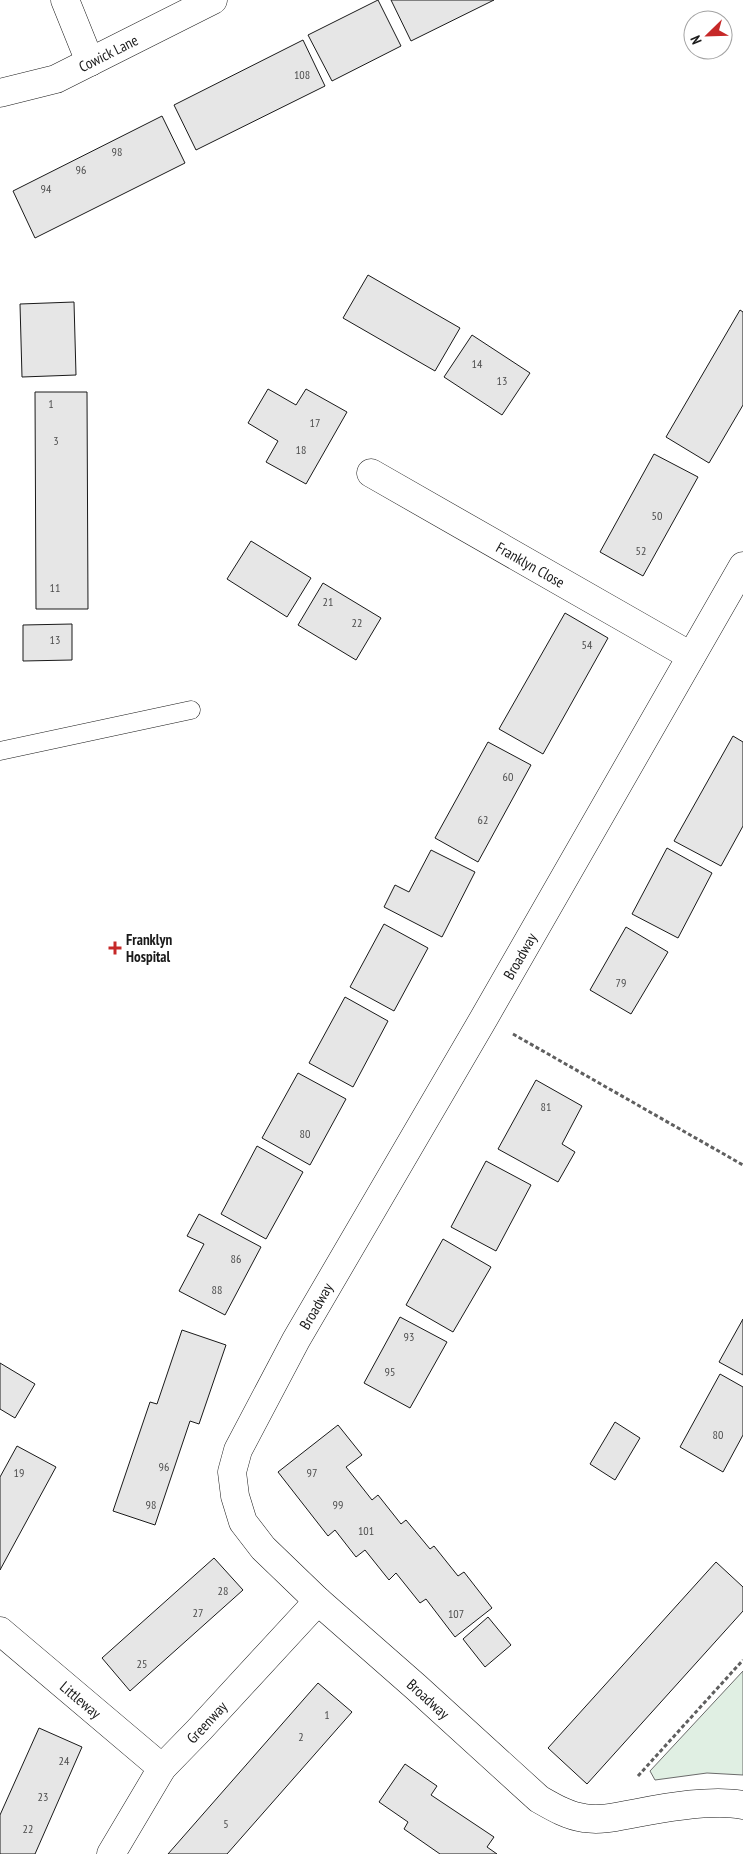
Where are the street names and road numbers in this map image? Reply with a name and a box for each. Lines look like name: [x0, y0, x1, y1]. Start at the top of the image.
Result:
street label: Cowick Lane: [75, 30, 141, 76]
street label: Franklyn Close: [493, 537, 568, 591]
street label: Broadway: [499, 929, 541, 983]
street label: Broadway: [295, 1279, 337, 1333]
street label: Broadway: [404, 1674, 454, 1723]
street label: Littleway: [57, 1677, 106, 1722]
street label: Greenway: [182, 1697, 231, 1747]

